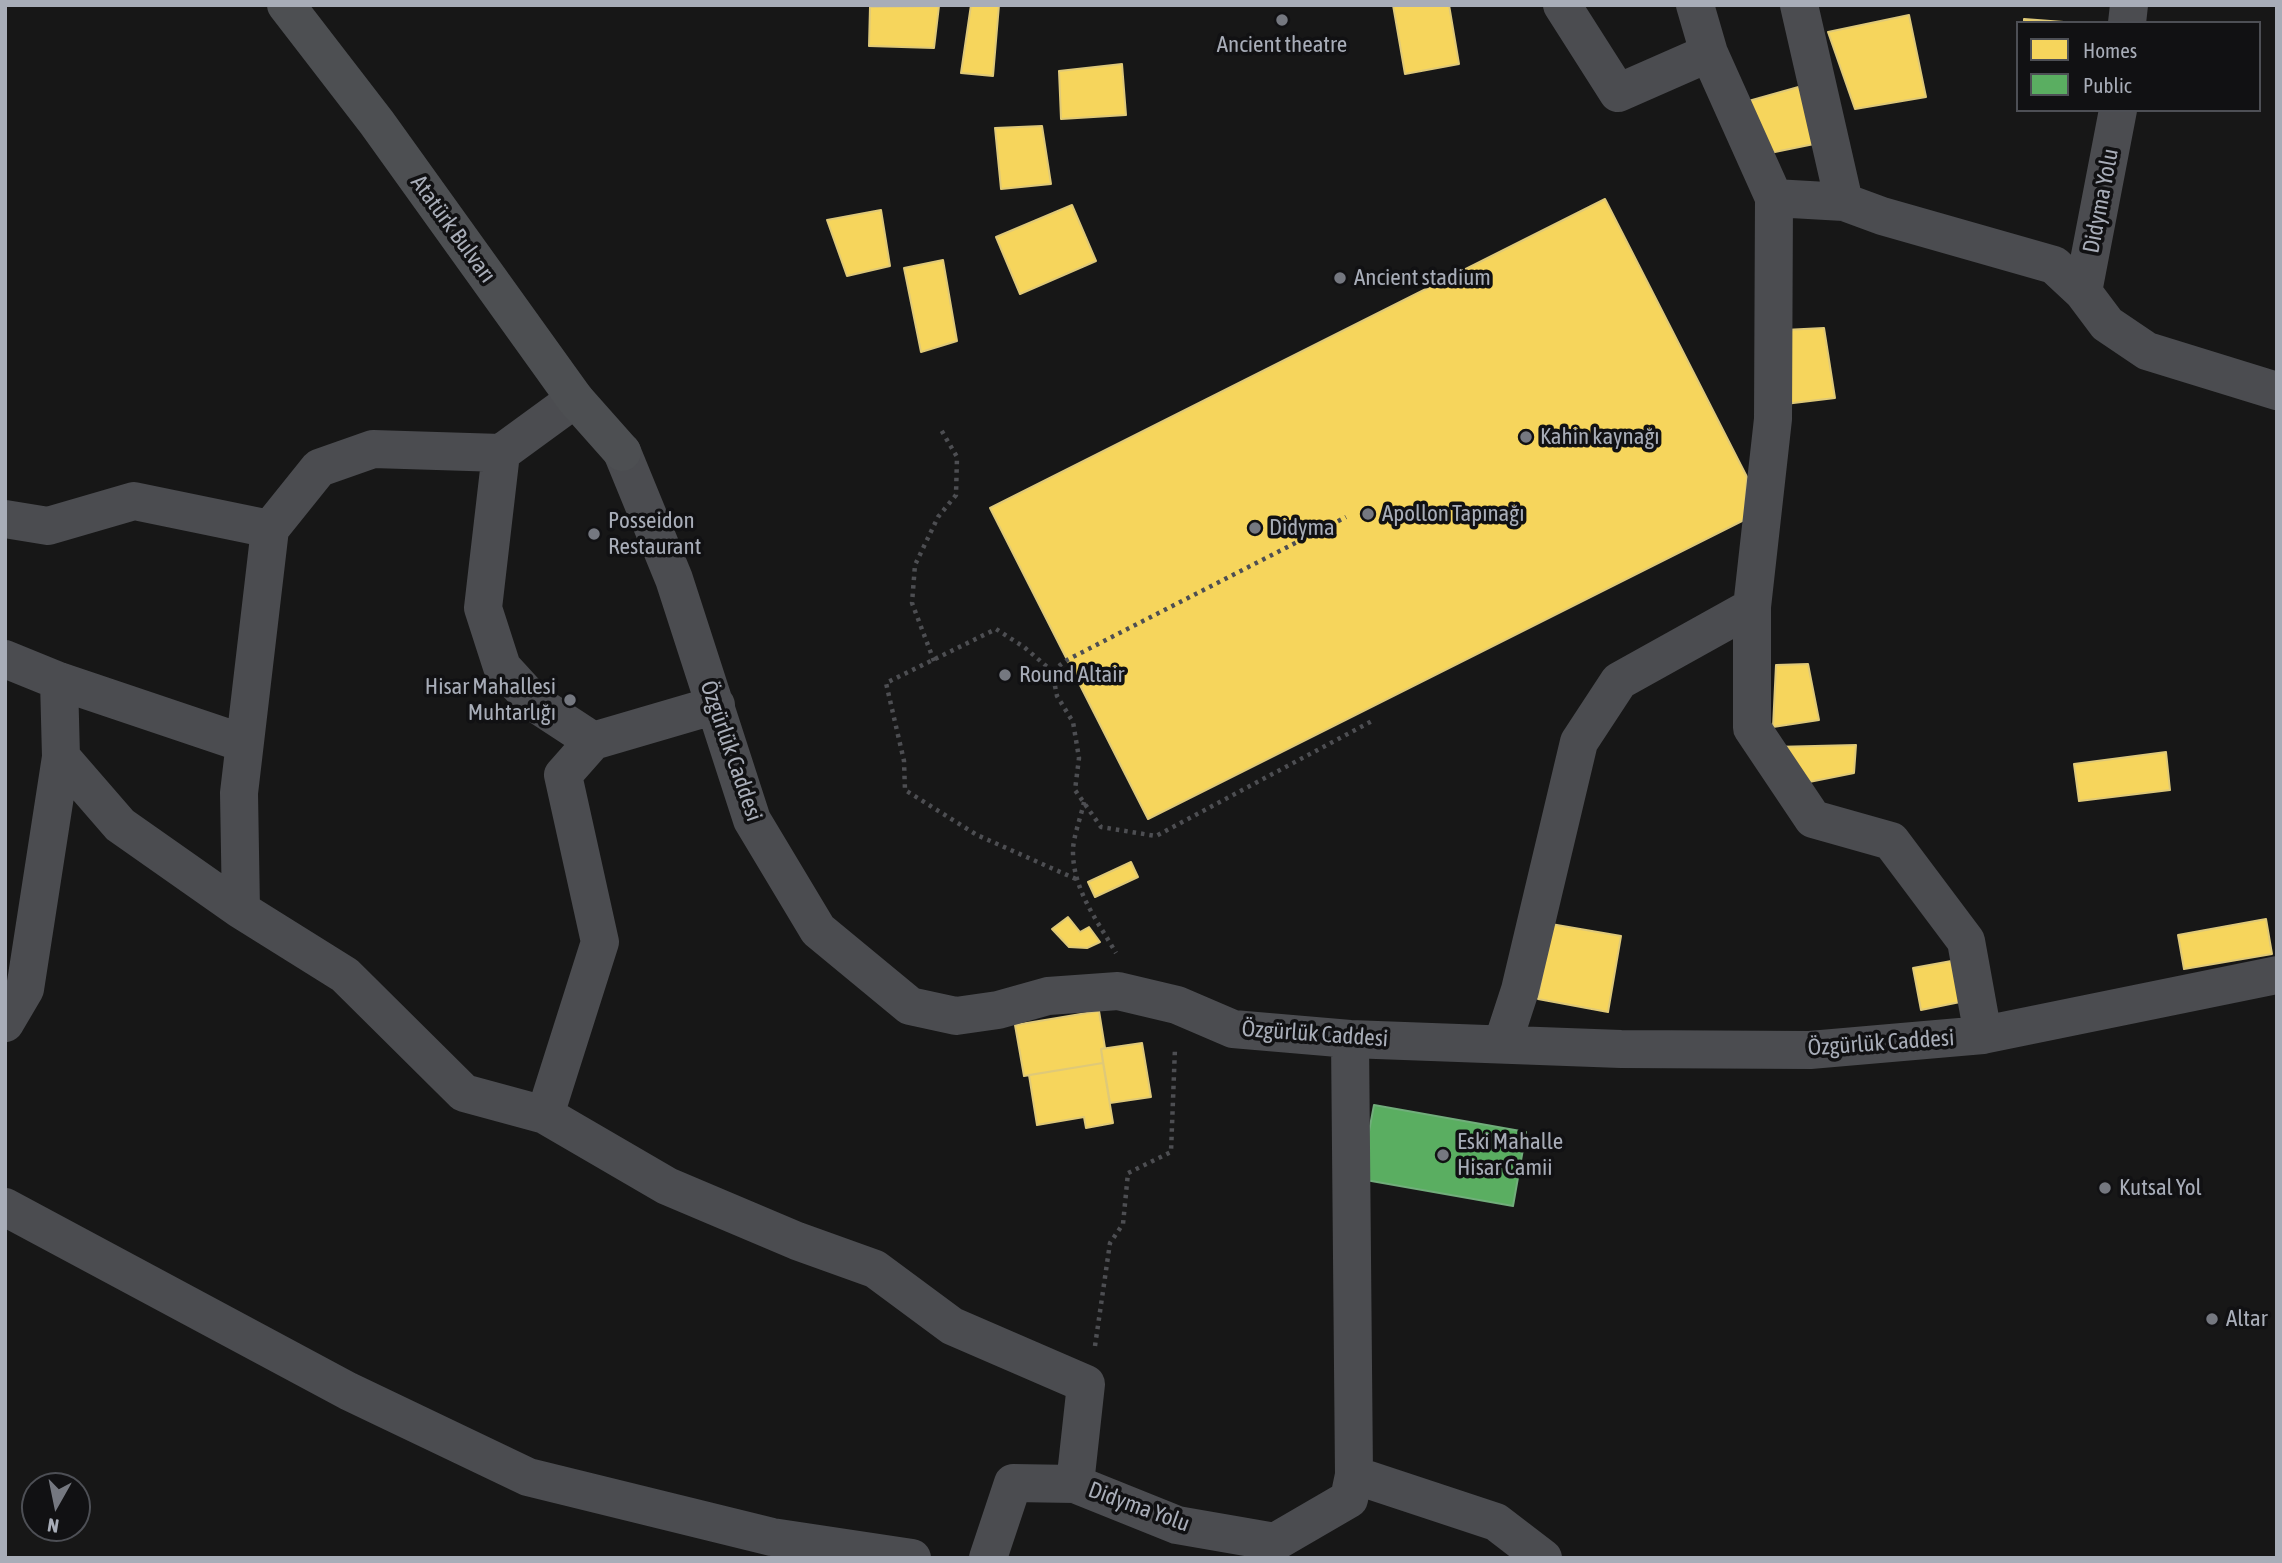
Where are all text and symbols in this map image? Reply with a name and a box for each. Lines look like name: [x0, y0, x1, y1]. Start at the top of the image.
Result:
marker: Ancient theatre: [1274, 12, 1290, 28]
legend: [2016, 21, 2261, 112]
place label: Ancient theatre: [1217, 31, 1347, 59]
text: Homes: [2083, 38, 2137, 62]
text: Public: [2083, 73, 2132, 97]
street label: Didyma Yolu: [2077, 146, 2125, 256]
street label: Atatürk Bulvarı: [405, 170, 501, 288]
place label: Ancient stadium: [1354, 264, 1491, 292]
marker: Ancient stadium: [1332, 270, 1348, 286]
place label: Kahin kaynağı: [1540, 423, 1660, 451]
marker: Kahin kaynağı: [1518, 429, 1534, 445]
place label: Apollon Tapınağı: [1382, 500, 1524, 528]
marker: Apollon Tapınağı: [1360, 506, 1376, 522]
place label: Posseidon Restaurant: [608, 507, 701, 561]
place label: Didyma: [1269, 514, 1335, 542]
marker: Didyma: [1247, 520, 1263, 536]
marker: Posseidon Restaurant: [586, 526, 602, 542]
place label: Round Altair: [1019, 661, 1124, 689]
marker: Round Altair: [997, 667, 1013, 683]
place label: Hisar Mahallesi Muhtarlığı: [425, 673, 556, 727]
street label: Özgürlük Caddesi: [694, 677, 768, 825]
marker: Hisar Mahallesi Muhtarlığı: [562, 692, 578, 708]
street label: Özgürlük Caddesi: [1241, 1015, 1389, 1053]
street label: Özgürlük Caddesi: [1807, 1024, 1955, 1062]
place label: Eski Mahalle Hisar Camii: [1457, 1128, 1563, 1182]
marker: Eski Mahalle Hisar Camii: [1435, 1147, 1451, 1163]
place label: Kutsal Yol: [2119, 1174, 2202, 1202]
marker: Kutsal Yol: [2097, 1180, 2113, 1196]
place label: Altar: [2226, 1305, 2267, 1333]
marker: Altar: [2204, 1311, 2220, 1327]
north arrow: [21, 1472, 91, 1542]
street label: Didyma Yolu: [1085, 1476, 1193, 1538]
text: N: [46, 1514, 60, 1538]

